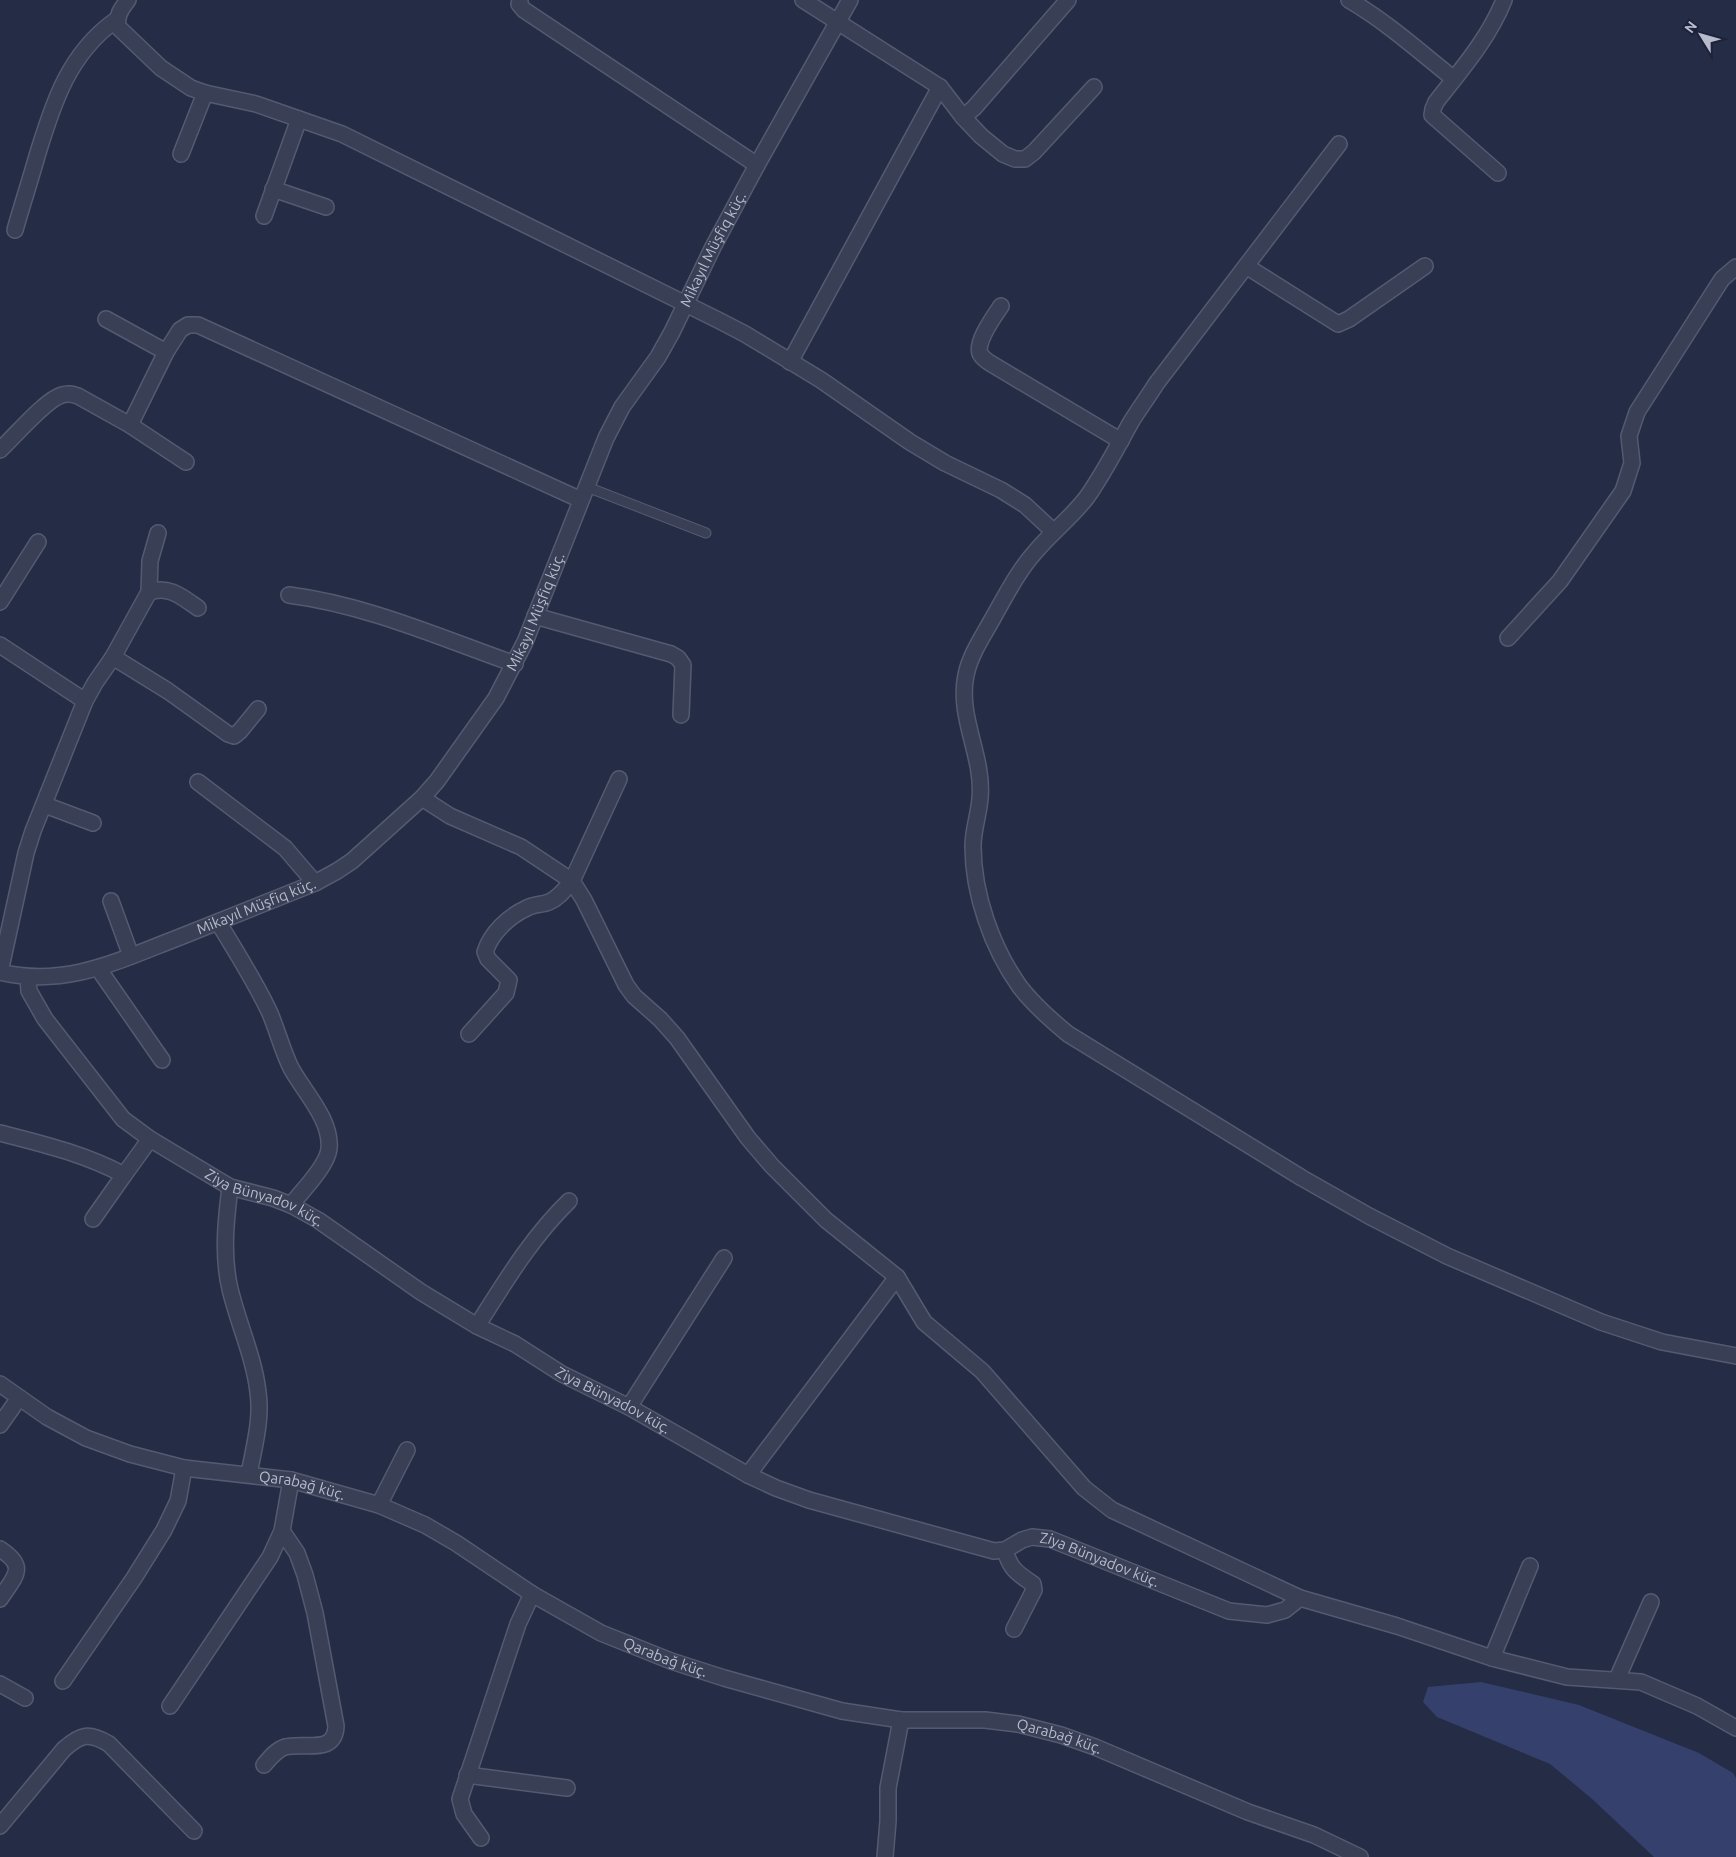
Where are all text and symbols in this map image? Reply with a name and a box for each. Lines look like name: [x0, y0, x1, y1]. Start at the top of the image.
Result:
north arrow: [1676, 10, 1726, 60]
text: N: [1681, 18, 1700, 36]
street label: Mikayıl Müşfiq küç.: [676, 189, 749, 309]
street label: Mikayıl Müşfiq küç.: [503, 550, 568, 674]
street label: Mikayıl Müşfiq küç.: [194, 875, 318, 937]
street label: Ziya Bünyadov küç.: [202, 1165, 327, 1229]
street label: Ziya Bünyadov küç.: [552, 1363, 674, 1437]
street label: Qarabağ küç.: [258, 1467, 347, 1503]
street label: Ziya Bünyadov küç.: [1039, 1529, 1162, 1590]
street label: Qarabağ küç.: [621, 1634, 709, 1680]
street label: Qarabağ küç.: [1015, 1715, 1105, 1757]

